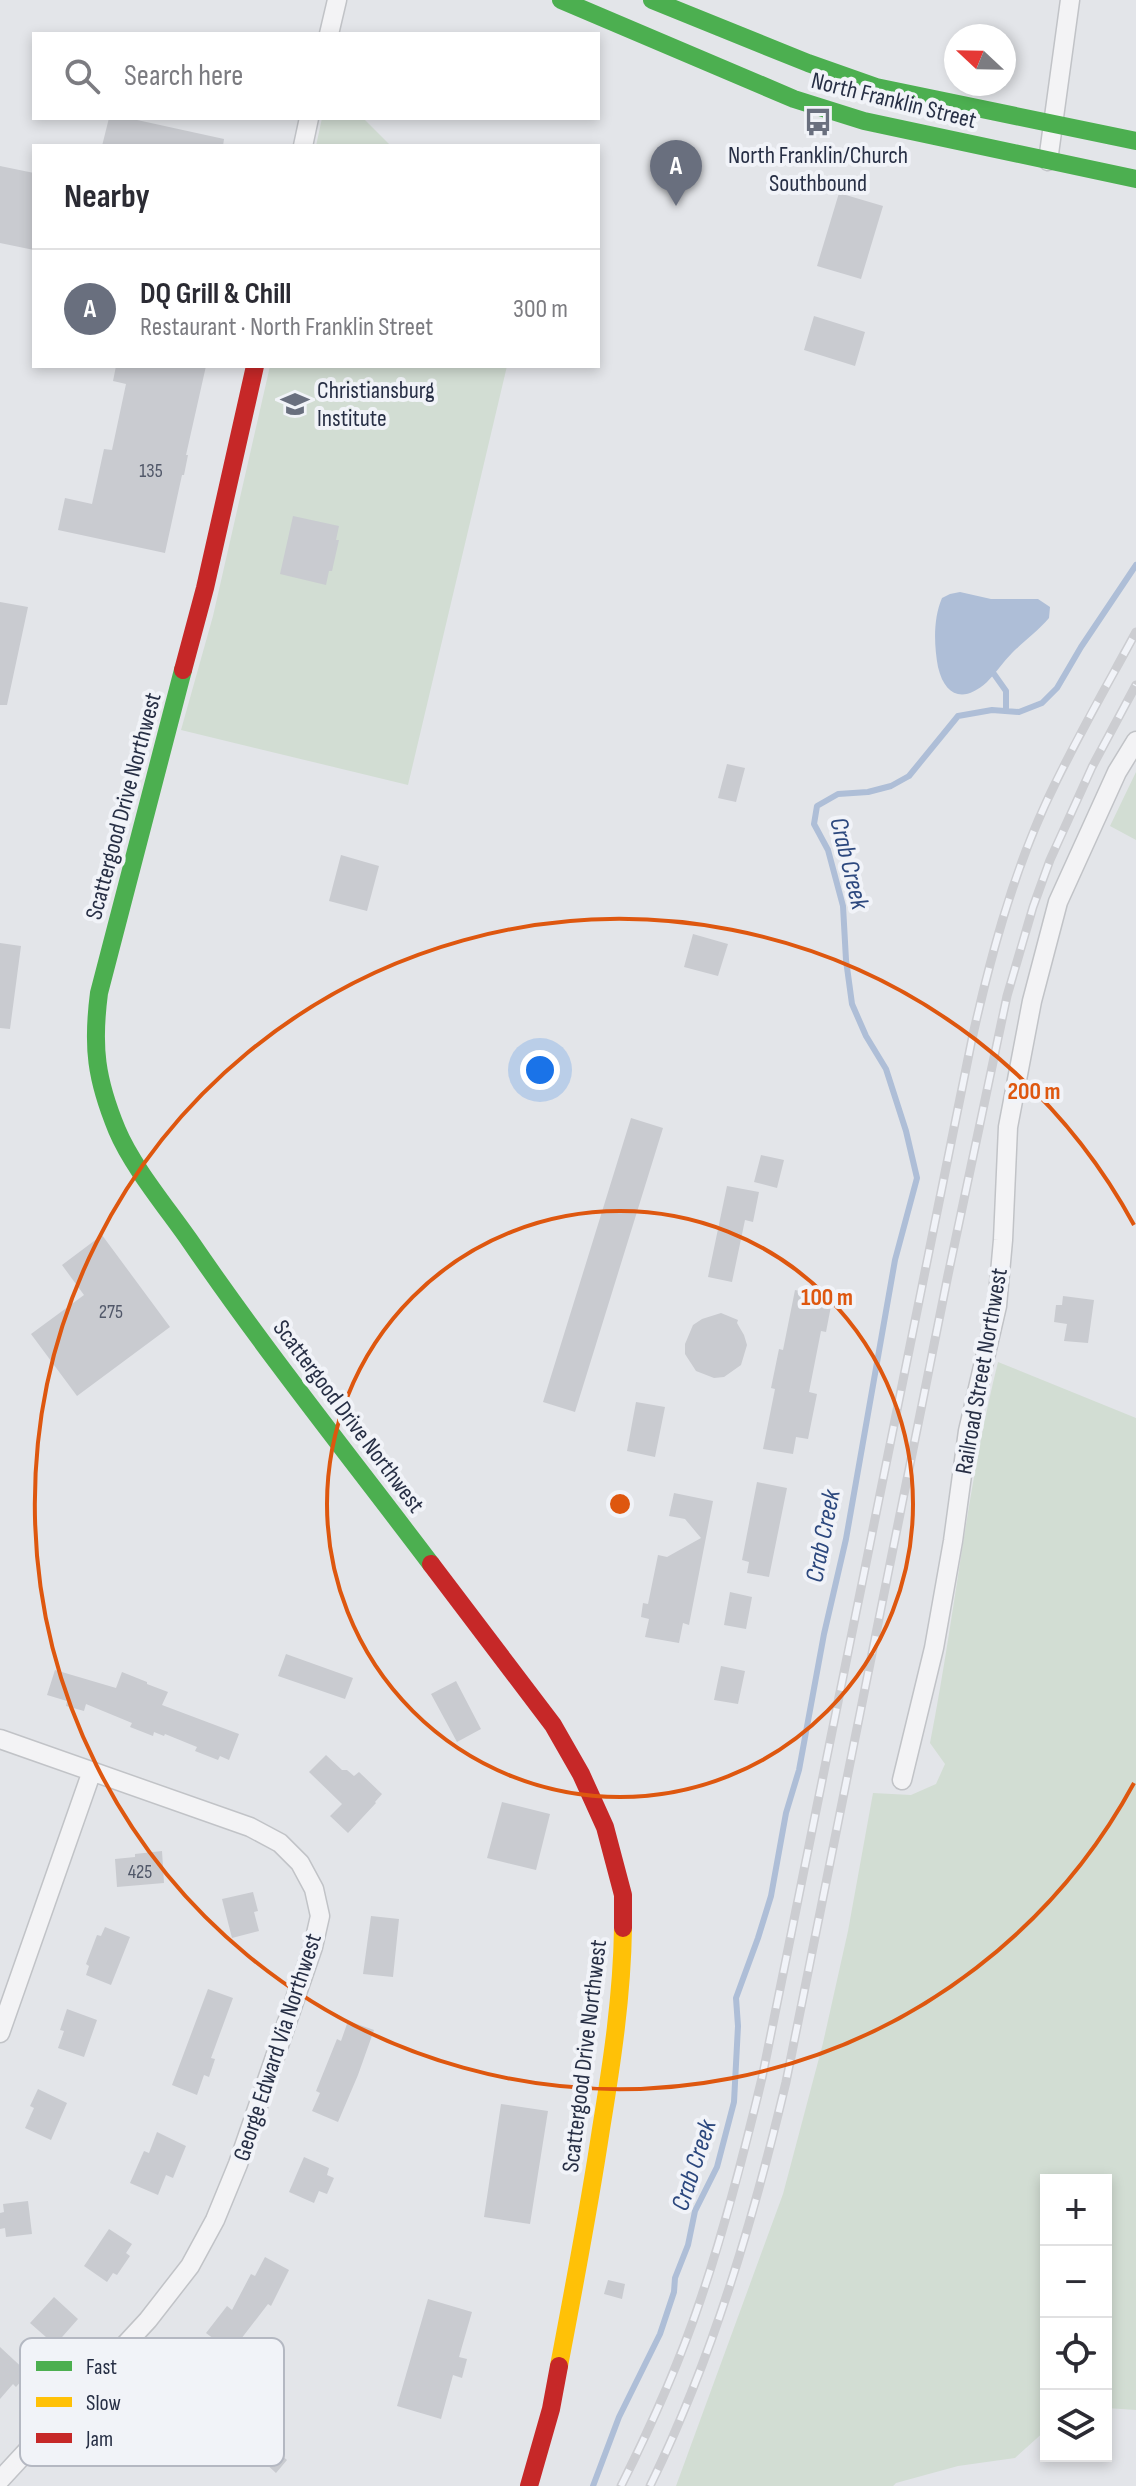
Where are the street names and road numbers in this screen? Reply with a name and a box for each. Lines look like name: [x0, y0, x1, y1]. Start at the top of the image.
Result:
street label: North Franklin Street: [808, 66, 979, 135]
street label: Scattergood Drive Northwest: [79, 689, 168, 923]
street label: Railroad Street Northwest: [949, 1266, 1014, 1476]
street label: Scattergood Drive Northwest: [267, 1314, 431, 1518]
street label: George Edward Via Northwest: [227, 1930, 328, 2165]
street label: Scattergood Drive Northwest: [556, 1938, 613, 2174]

